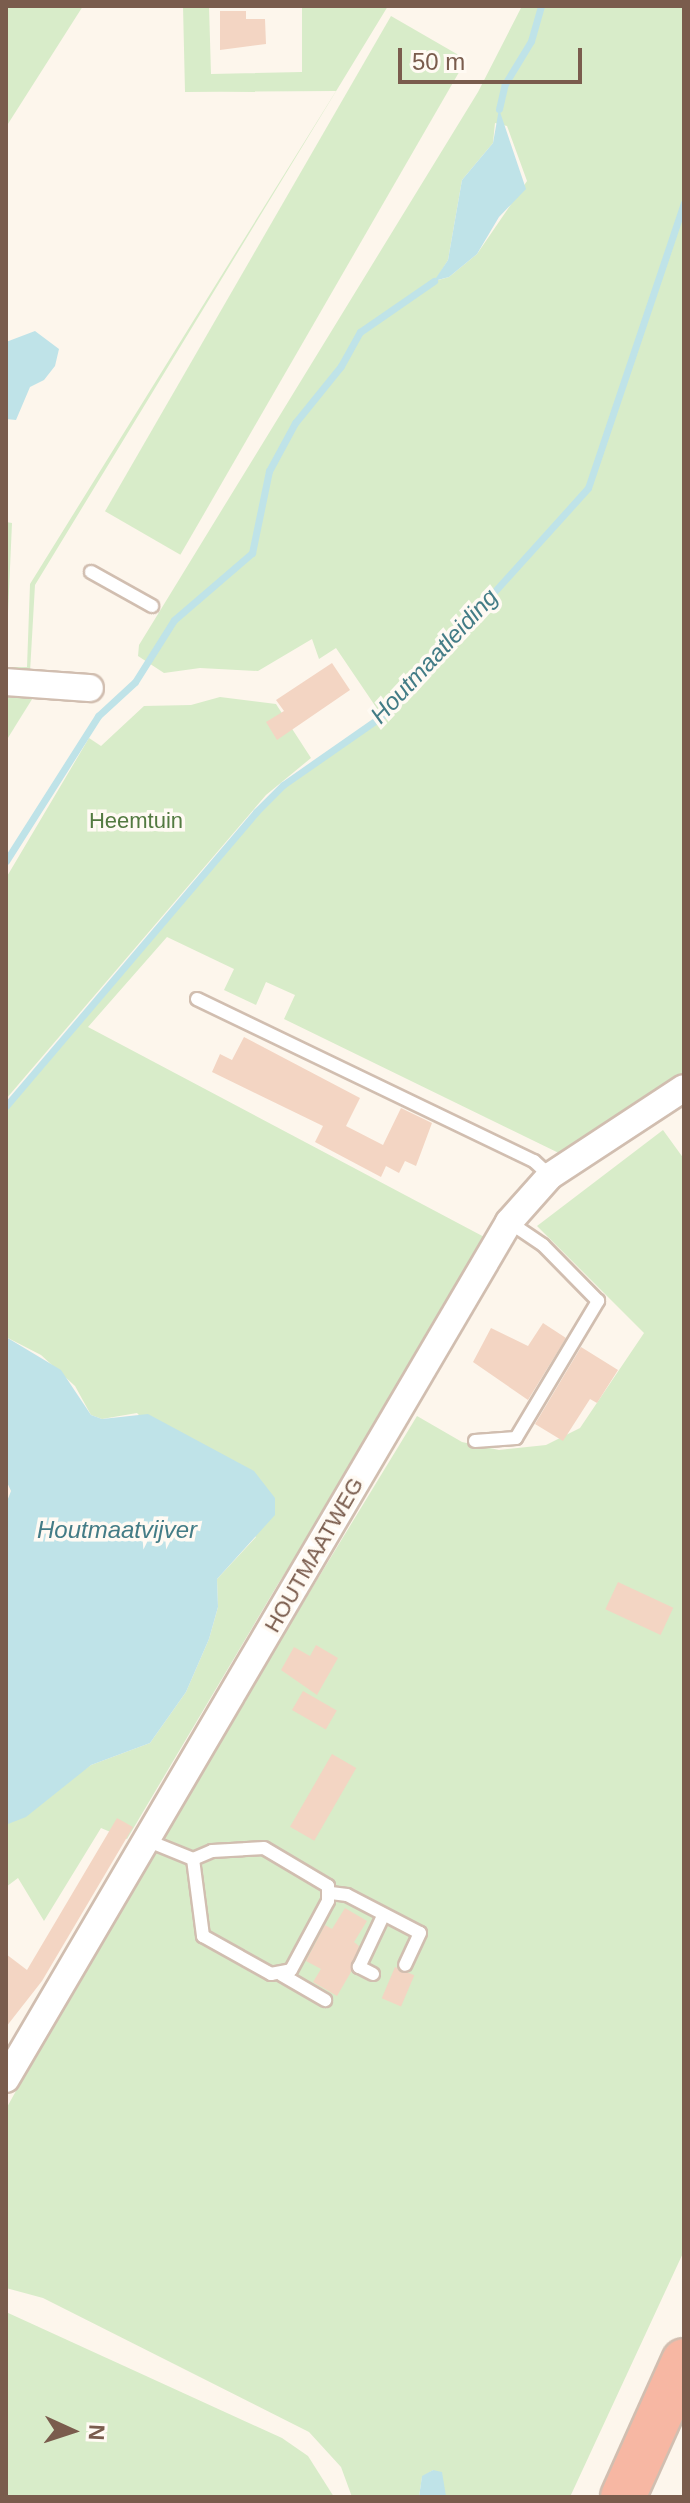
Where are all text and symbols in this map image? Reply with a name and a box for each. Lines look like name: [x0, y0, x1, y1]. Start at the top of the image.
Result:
scale bar: [402, 32, 586, 82]
text: 50 m: [412, 48, 465, 75]
water label: Houtmaatleiding: [364, 583, 504, 729]
park label: Heemtuin: [89, 808, 183, 834]
street label: HOUTMAATWEG: [259, 1473, 369, 1637]
water label: Houtmaatvijver: [37, 1516, 197, 1544]
north arrow: [32, 2391, 112, 2471]
text: N: [84, 2424, 109, 2441]

